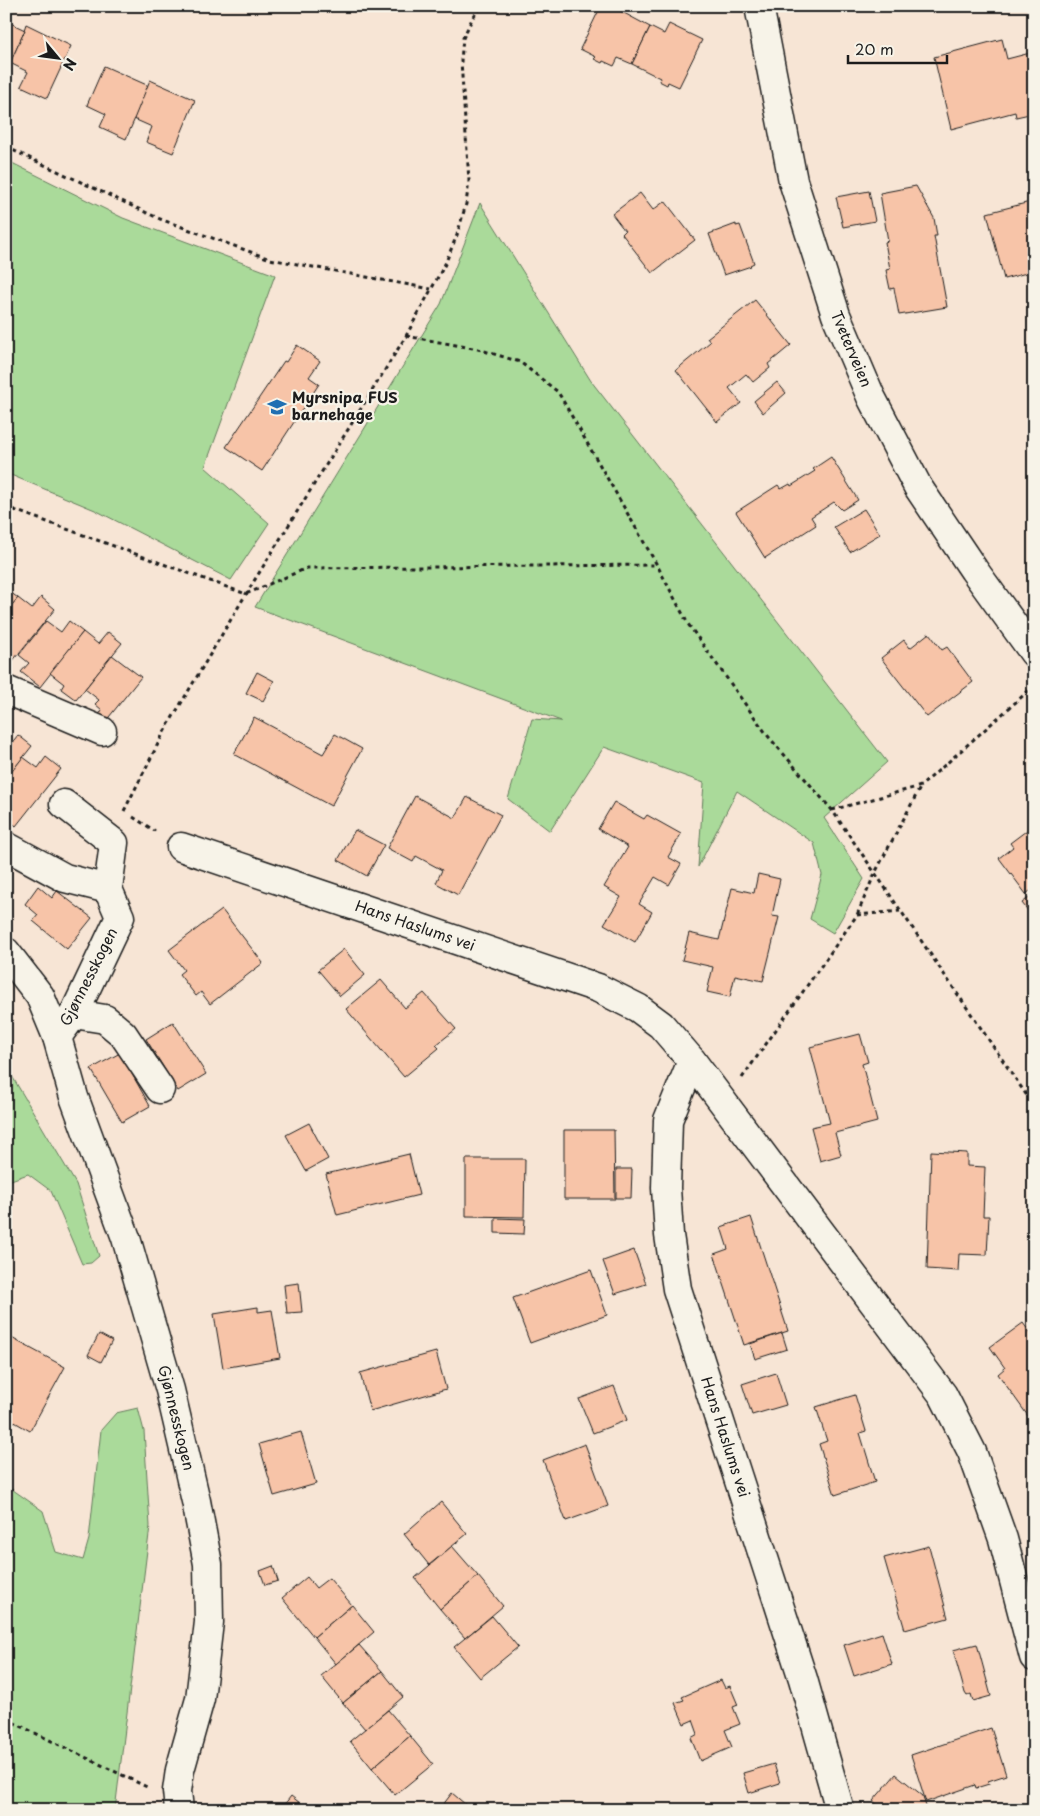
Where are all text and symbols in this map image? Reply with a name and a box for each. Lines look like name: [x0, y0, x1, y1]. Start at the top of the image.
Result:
north arrow: [32, 32, 82, 82]
scale bar: [848, 32, 946, 64]
text: 20 m: [855, 37, 894, 60]
text: N: [58, 55, 82, 74]
street label: Tveterveien: [826, 307, 879, 390]
place label: Myrsnipa FUS barnehage: [292, 385, 398, 425]
school or university icon: Myrsnipa FUS barnehage: [266, 396, 288, 418]
street label: Hans Haslums vei: [352, 893, 479, 956]
street label: Gjønnesskogen: [53, 923, 122, 1030]
street label: Gjønnesskogen: [153, 1362, 202, 1473]
street label: Hans Haslums vei: [696, 1373, 757, 1500]

